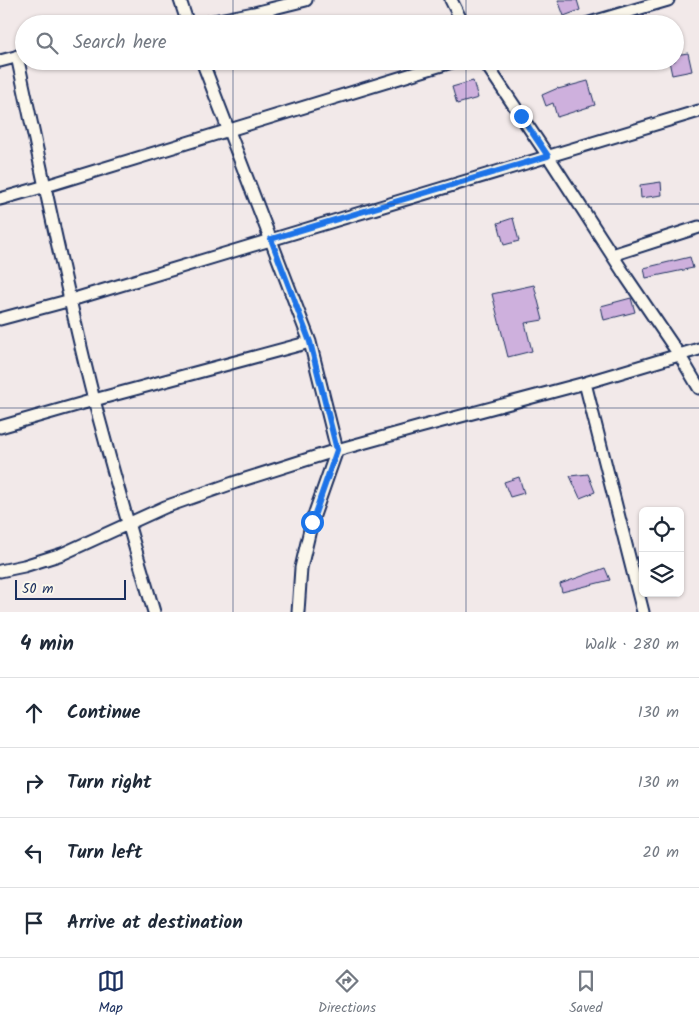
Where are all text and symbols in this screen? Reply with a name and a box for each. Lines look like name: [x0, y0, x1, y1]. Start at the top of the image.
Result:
search box: [15, 15, 684, 70]
text: Search here: [73, 28, 167, 58]
icon: search: [33, 29, 61, 57]
route end: [510, 105, 533, 128]
map controls: [639, 507, 684, 597]
button: locate: [639, 507, 684, 552]
route start: [301, 511, 324, 534]
button: layers: [639, 552, 684, 597]
scale bar: [15, 577, 126, 600]
text: 50 m: [22, 578, 53, 600]
text: 4 min: [20, 628, 74, 661]
text: Walk · 280 m: [585, 632, 679, 657]
text: Continue: [67, 698, 140, 728]
icon: ahead: [20, 699, 48, 727]
text: 130 m: [638, 700, 679, 725]
text: Turn right: [67, 768, 152, 798]
icon: right: [20, 769, 48, 797]
text: 130 m: [638, 770, 679, 795]
text: Turn left: [67, 838, 142, 868]
icon: left: [20, 839, 48, 867]
text: 20 m: [643, 840, 679, 865]
text: Arrive at destination: [67, 908, 243, 938]
icon: arrive: [20, 909, 48, 937]
tab: Map: [97, 967, 125, 1019]
tab: Directions: [318, 967, 376, 1019]
tab: Saved: [569, 967, 602, 1019]

